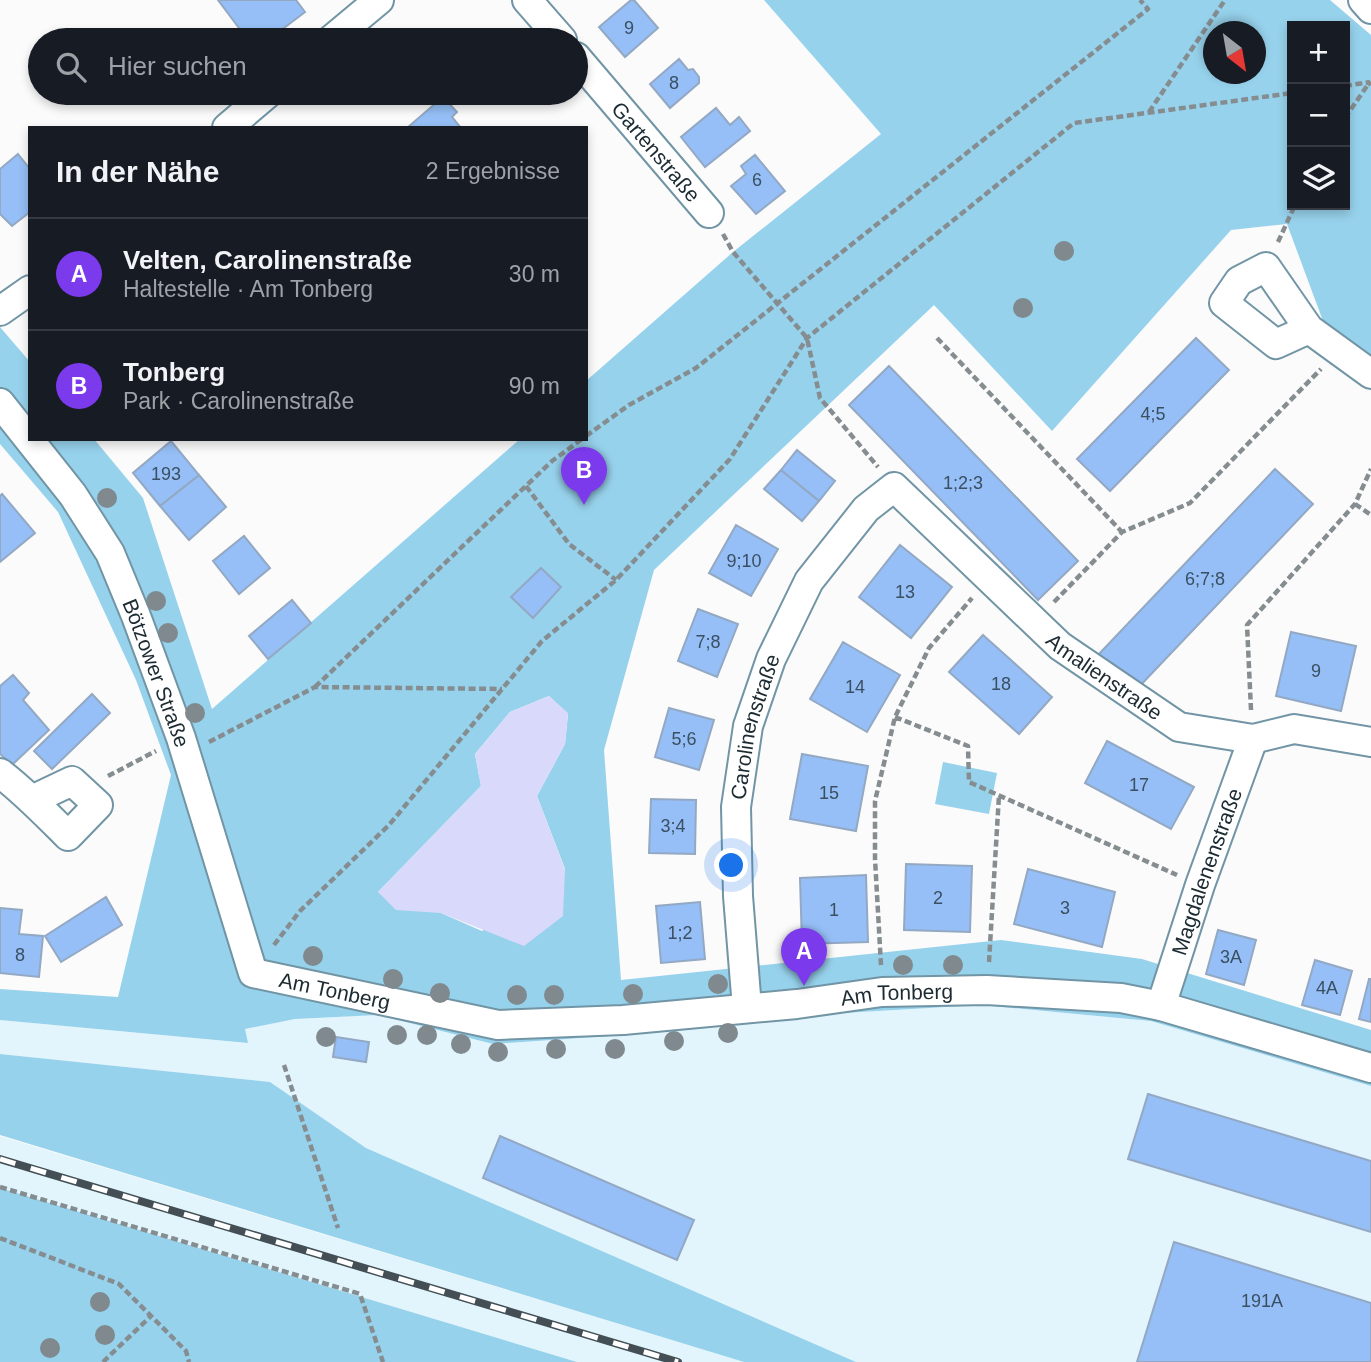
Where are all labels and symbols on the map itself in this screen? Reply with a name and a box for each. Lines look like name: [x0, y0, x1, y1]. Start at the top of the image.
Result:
house number: 9: [624, 18, 634, 38]
north arrow: [1203, 21, 1266, 84]
house number: 8: [669, 73, 679, 93]
street label: Gartenstraße: [608, 97, 705, 206]
house number: 6: [752, 170, 762, 190]
house number: 4;5: [1140, 404, 1166, 424]
pin: B: [561, 447, 607, 505]
house number: 193: [151, 464, 181, 484]
house number: 1;2;3: [943, 473, 983, 493]
house number: 9;10: [726, 551, 762, 571]
house number: 6;7;8: [1185, 569, 1225, 589]
house number: 13: [895, 582, 915, 602]
street label: Bötzower Straße: [119, 595, 195, 750]
street label: Amalienstraße: [1042, 628, 1167, 724]
house number: 7;8: [695, 632, 721, 652]
street label: Carolinenstraße: [726, 651, 783, 801]
house number: 9: [1311, 661, 1321, 681]
house number: 18: [991, 674, 1011, 694]
house number: 14: [845, 677, 865, 697]
house number: 5;6: [671, 729, 697, 749]
house number: 17: [1129, 775, 1149, 795]
house number: 15: [819, 783, 839, 803]
street label: Magdalenenstraße: [1167, 785, 1246, 958]
house number: 3;4: [660, 816, 686, 836]
your location: [714, 848, 748, 882]
house number: 2: [933, 888, 943, 908]
house number: 3: [1060, 898, 1070, 918]
house number: 1: [829, 900, 839, 920]
house number: 1;2: [667, 923, 693, 943]
pin: A: [781, 928, 827, 986]
house number: 8: [15, 945, 25, 965]
house number: 3A: [1220, 947, 1242, 967]
street label: Am Tonberg: [277, 967, 393, 1013]
house number: 4A: [1316, 978, 1338, 998]
street label: Am Tonberg: [839, 979, 953, 1009]
house number: 191A: [1241, 1291, 1283, 1311]

